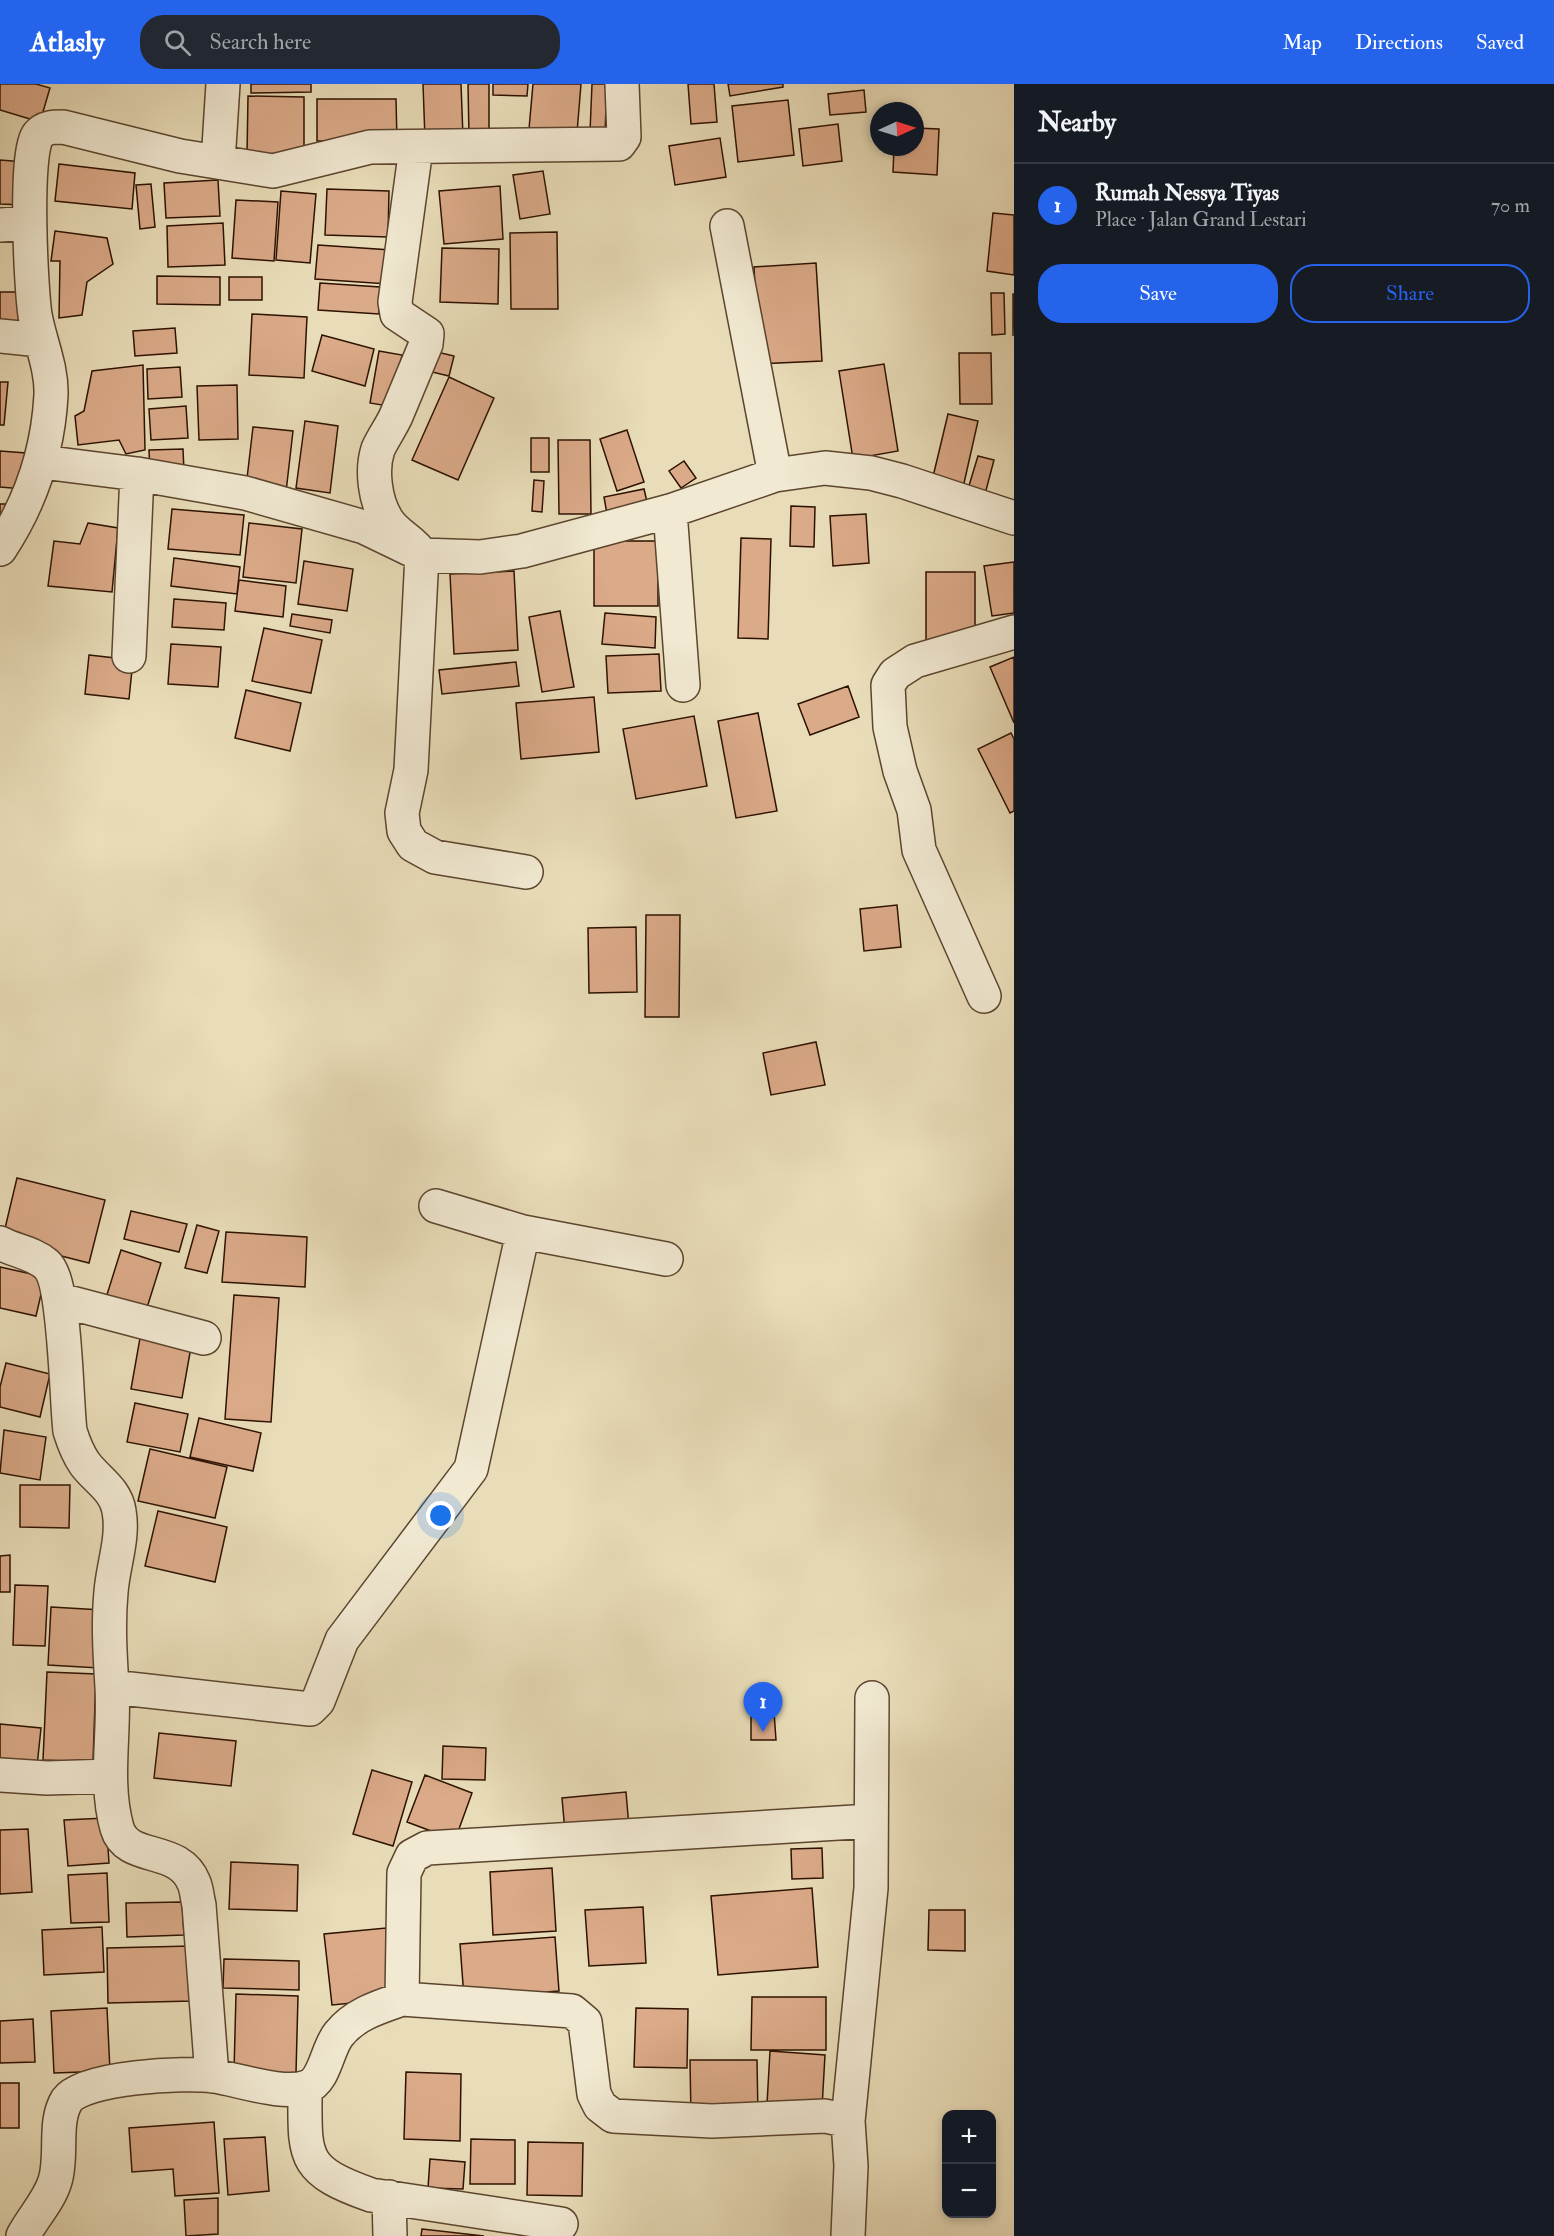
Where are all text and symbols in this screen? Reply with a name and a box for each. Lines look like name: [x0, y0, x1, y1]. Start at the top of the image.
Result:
search box: [140, 15, 560, 69]
text: Atlasly: [30, 25, 104, 60]
icon: search: [161, 26, 194, 59]
text: Search here: [209, 28, 311, 56]
text: Map: [1282, 29, 1322, 56]
text: Directions: [1355, 29, 1443, 56]
text: Saved: [1476, 29, 1524, 56]
north arrow: [870, 102, 924, 156]
text: Nearby: [1038, 107, 1116, 139]
text: Rumah Nessya Tiyas: [1095, 179, 1279, 207]
text: 1: [1054, 193, 1061, 218]
text: 70 m: [1491, 193, 1530, 218]
text: Place · Jalan Grand Lestari: [1095, 207, 1307, 232]
button: Save: [1038, 264, 1278, 323]
button: Share: [1290, 264, 1530, 323]
your location: [426, 1501, 455, 1530]
pin: 1: [744, 1682, 783, 1732]
map controls: [942, 2110, 996, 2218]
button: +: [942, 2110, 996, 2164]
button: −: [942, 2164, 996, 2218]

